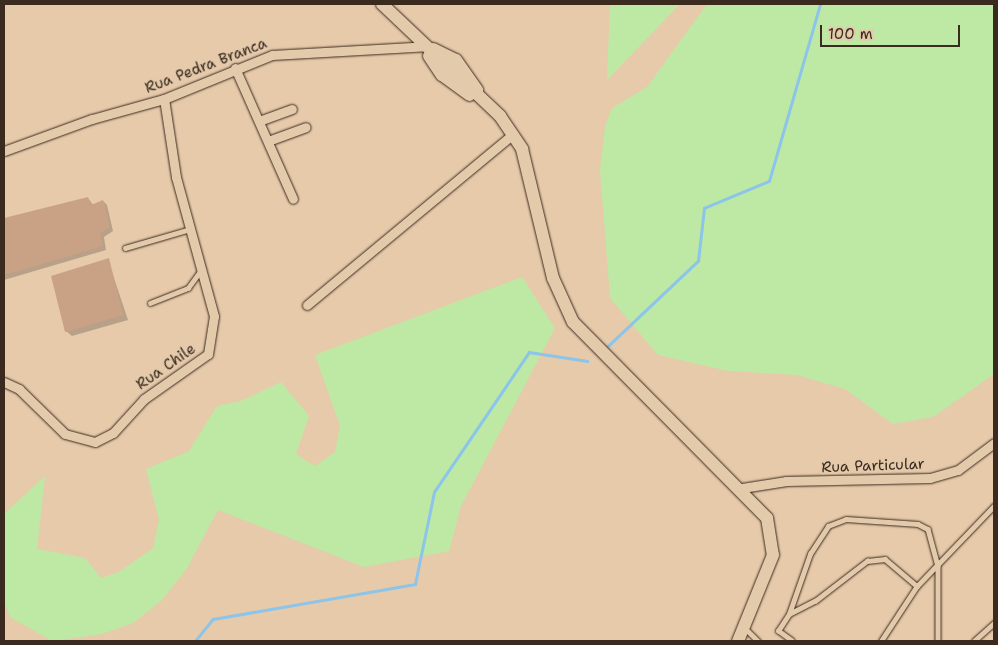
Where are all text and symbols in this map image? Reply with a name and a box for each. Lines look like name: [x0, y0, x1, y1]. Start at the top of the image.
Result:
scale bar: [823, 15, 963, 47]
text: 100 m: [828, 24, 873, 44]
street label: Rua Pedra Branca: [142, 34, 270, 98]
street label: Rua Chile: [133, 340, 199, 394]
street label: Rua Particular: [821, 455, 925, 477]

